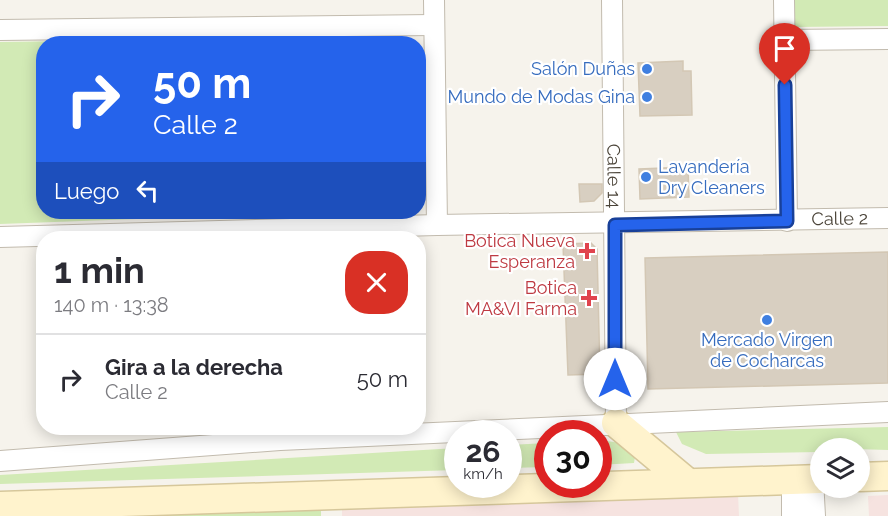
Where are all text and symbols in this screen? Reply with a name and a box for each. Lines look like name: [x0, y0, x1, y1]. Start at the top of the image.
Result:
pin: [759, 23, 810, 85]
icon: arrive: [768, 32, 801, 65]
place label: Salón Duñas: [531, 58, 635, 79]
text: 50 m: [153, 59, 251, 108]
icon: right: [54, 60, 132, 138]
marker: Salón Duñas: [640, 62, 654, 76]
place label: Mundo de Modas Gina: [447, 86, 635, 107]
marker: Mundo de Modas Gina: [640, 90, 654, 104]
text: Calle 2: [153, 109, 238, 140]
street label: Calle 14: [603, 144, 625, 209]
place label: Lavandería Dry Cleaners: [658, 156, 765, 198]
marker: Lavandería Dry Cleaners: [639, 170, 653, 184]
icon: left: [131, 174, 164, 207]
text: Luego: [54, 178, 119, 204]
street label: Calle 2: [811, 207, 868, 229]
place label: Botica Nueva Esperanza: [464, 230, 575, 272]
marker: Botica Nueva Esperanza: [580, 244, 594, 258]
text: 1 min: [54, 249, 145, 291]
button: close: [345, 251, 408, 314]
place label: Botica MA&VI Farma: [465, 277, 577, 319]
marker: Botica MA&VI Farma: [582, 291, 596, 305]
text: 140 m · 13:38: [54, 293, 169, 317]
marker: Mercado Virgen de Cocharcas: [760, 313, 774, 327]
place label: Mercado Virgen de Cocharcas: [701, 329, 833, 371]
position arrow: [583, 347, 647, 411]
text: Gira a la derecha: [105, 354, 283, 380]
icon: right: [54, 363, 87, 396]
text: 50 m: [357, 366, 408, 392]
text: Calle 2: [105, 380, 168, 404]
speed limit sign: 30: [534, 420, 612, 498]
text: 26: [465, 434, 501, 469]
map controls: [810, 438, 870, 498]
button: layers: [810, 438, 870, 498]
text: km/h: [463, 465, 503, 483]

